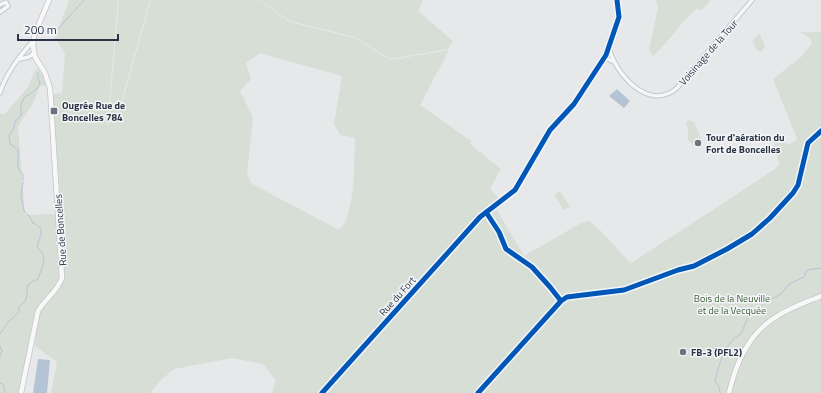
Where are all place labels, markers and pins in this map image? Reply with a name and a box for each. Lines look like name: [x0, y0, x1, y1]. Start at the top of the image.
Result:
place label: Ougrée Rue de Boncelles 784: [62, 98, 125, 125]
marker: Ougrée Rue de Boncelles 784: [49, 106, 59, 116]
place label: Tour d'aération du Fort de Boncelles: [706, 130, 785, 157]
marker: Tour d'aération du Fort de Boncelles: [693, 138, 703, 148]
place label: FB-3 (PFL2): [691, 345, 742, 360]
marker: FB-3 (PFL2): [678, 347, 688, 357]

